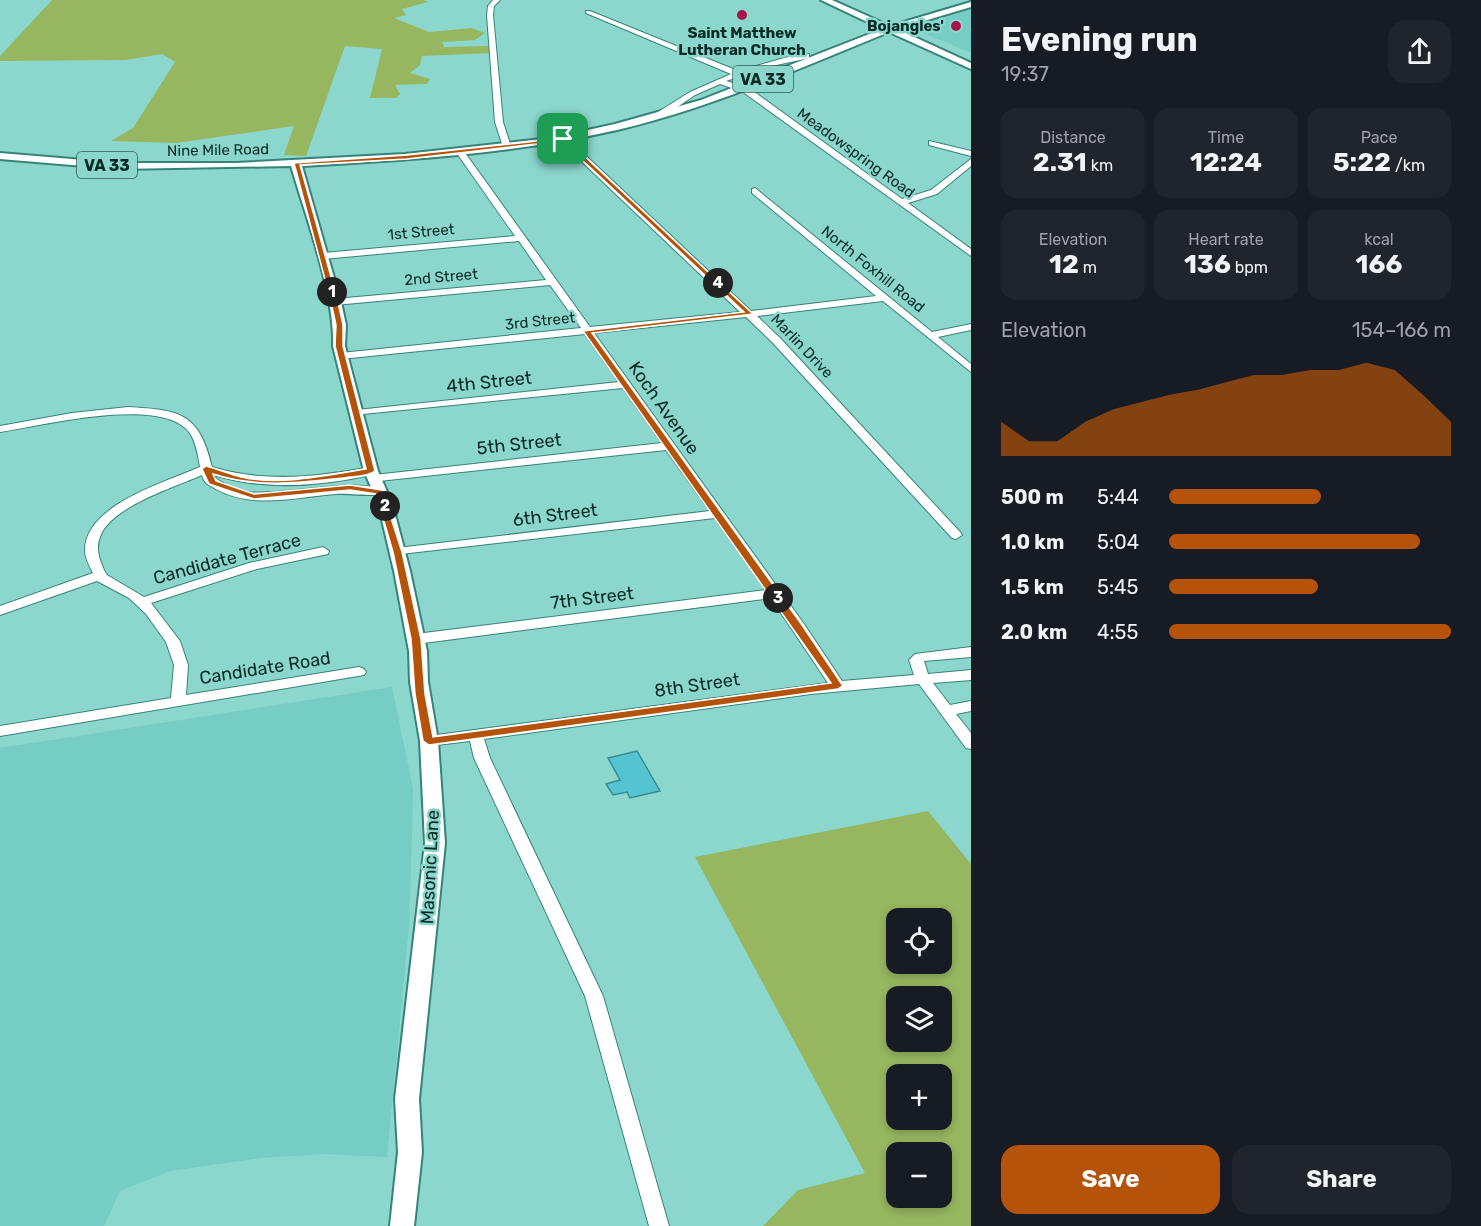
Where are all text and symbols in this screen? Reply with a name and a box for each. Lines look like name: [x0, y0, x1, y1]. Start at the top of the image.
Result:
marker: Saint Matthew Lutheran Church: [735, 8, 749, 22]
place label: Bojangles': [867, 17, 944, 35]
marker: Bojangles': [949, 19, 963, 33]
text: Evening run: [1001, 20, 1198, 59]
button: share: [1388, 20, 1451, 83]
place label: Saint Matthew Lutheran Church: [678, 24, 806, 59]
text: 19:37: [1001, 62, 1049, 86]
road number: VA 33: [733, 66, 793, 92]
street label: Meadowspring Road: [794, 104, 918, 202]
pin: [537, 113, 588, 164]
icon: arrive: [546, 122, 579, 155]
text: Distance: [1040, 128, 1106, 147]
text: Time: [1208, 128, 1244, 147]
text: Pace: [1361, 128, 1397, 147]
street label: Nine Mile Road: [167, 140, 269, 160]
text: 2.31: [1033, 147, 1087, 178]
text: 12:24: [1190, 147, 1262, 178]
text: 5:22: [1333, 147, 1391, 178]
road number: VA 33: [77, 152, 137, 178]
text: km: [1087, 156, 1113, 175]
text: /km: [1391, 156, 1425, 175]
street label: 1st Street: [387, 220, 455, 244]
street label: North Foxhill Road: [818, 222, 928, 316]
text: Elevation: [1039, 230, 1107, 249]
text: Heart rate: [1188, 230, 1264, 249]
text: kcal: [1364, 230, 1394, 249]
text: 12: [1049, 249, 1079, 280]
text: 136: [1184, 249, 1231, 280]
text: 166: [1356, 249, 1402, 280]
text: m: [1079, 258, 1097, 277]
text: bpm: [1231, 258, 1268, 277]
street label: 2nd Street: [403, 265, 479, 289]
pin: 4: [703, 268, 733, 298]
text: 4: [713, 273, 723, 292]
pin: 1: [317, 277, 347, 307]
text: 1: [328, 282, 336, 301]
street label: 3rd Street: [504, 308, 576, 334]
street label: Marlin Drive: [767, 310, 837, 382]
text: Elevation: [1001, 318, 1087, 342]
text: 154–166 m: [1352, 318, 1451, 342]
street label: Koch Avenue: [624, 357, 704, 459]
street label: 4th Street: [445, 367, 533, 397]
street label: 5th Street: [476, 429, 562, 459]
text: 500 m: [1001, 485, 1064, 509]
text: 5:44: [1097, 485, 1139, 509]
pin: 2: [370, 491, 400, 521]
text: 2: [380, 496, 390, 515]
street label: 6th Street: [511, 499, 599, 531]
street label: Candidate Terrace: [151, 529, 303, 589]
text: 1.0 km: [1001, 530, 1064, 554]
text: 5:04: [1097, 530, 1139, 554]
text: 1.5 km: [1001, 575, 1064, 599]
text: 5:45: [1097, 575, 1138, 599]
street label: 7th Street: [549, 582, 635, 614]
pin: 3: [763, 583, 793, 613]
text: 3: [773, 588, 783, 607]
text: 2.0 km: [1001, 620, 1067, 644]
text: 4:55: [1097, 620, 1138, 644]
street label: Candidate Road: [198, 647, 332, 689]
street label: 8th Street: [653, 668, 741, 702]
street label: Masonic Lane: [416, 809, 444, 925]
map controls: [886, 908, 952, 1208]
button: locate: [886, 908, 952, 974]
button: layers: [886, 986, 952, 1052]
button: +: [886, 1064, 952, 1130]
button: −: [886, 1142, 952, 1208]
button: Save: [1001, 1145, 1220, 1214]
button: Share: [1232, 1145, 1451, 1214]

